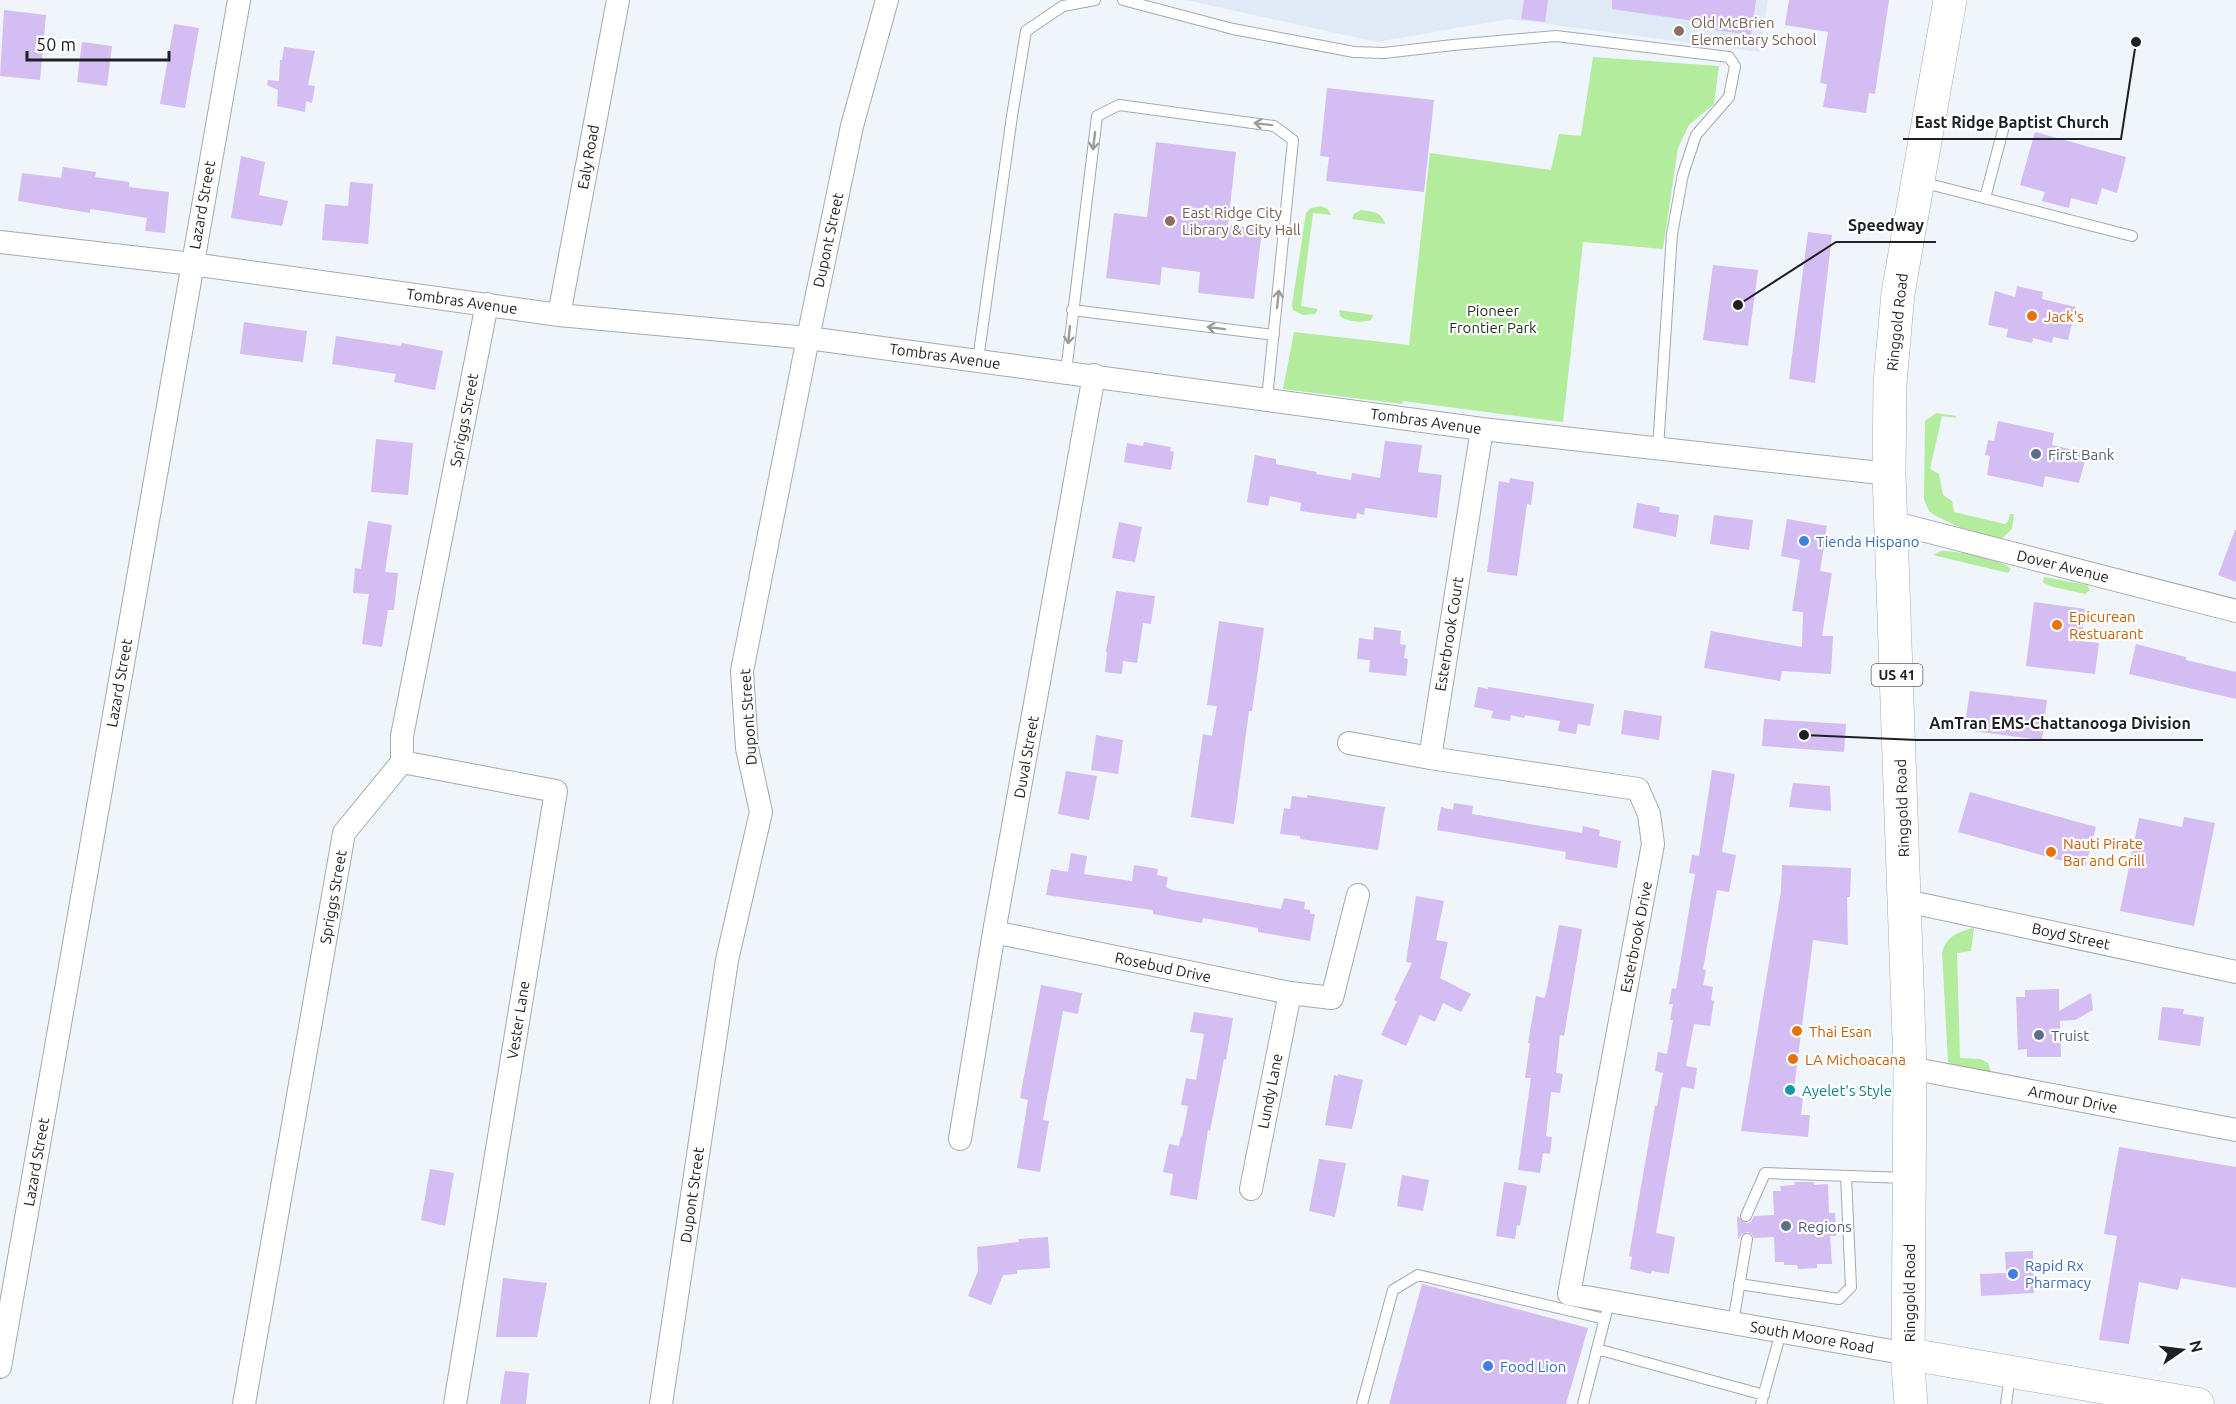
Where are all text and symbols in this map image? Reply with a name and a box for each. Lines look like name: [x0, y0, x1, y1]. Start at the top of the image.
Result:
place label: Old McBrien Elementary School: [1691, 14, 1817, 48]
scale bar: [27, 24, 170, 62]
marker: Old McBrien Elementary School: [1672, 24, 1686, 38]
text: 50 m: [36, 34, 76, 54]
callout: East Ridge Baptist Church: [1903, 105, 2121, 139]
text: East Ridge Baptist Church: [1915, 113, 2109, 131]
one-way arrow: [1253, 119, 1273, 130]
street label: Ealy Road: [574, 123, 602, 191]
one-way arrow: [1088, 131, 1099, 151]
street label: Lazard Street: [186, 159, 218, 251]
street label: Dupont Street: [810, 191, 846, 289]
place label: East Ridge City Library & City Hall: [1182, 204, 1301, 238]
callout: Speedway: [1836, 208, 1936, 242]
marker: East Ridge City Library & City Hall: [1163, 214, 1177, 228]
text: Speedway: [1848, 216, 1925, 234]
street label: Ringgold Road: [1883, 272, 1911, 372]
street label: Tombras Avenue: [405, 285, 519, 317]
one-way arrow: [1273, 290, 1284, 310]
park label: Pioneer Frontier Park: [1449, 302, 1537, 336]
place label: Jack's: [2044, 308, 2084, 325]
marker: Jack's: [2025, 309, 2039, 323]
one-way arrow: [1207, 322, 1227, 333]
one-way arrow: [1063, 324, 1074, 344]
street label: Tombras Avenue: [888, 340, 1002, 372]
street label: Spriggs Street: [447, 372, 481, 468]
street label: Tombras Avenue: [1369, 405, 1483, 437]
place label: First Bank: [2048, 446, 2115, 463]
marker: First Bank: [2029, 447, 2043, 461]
place label: Tienda Hispano: [1816, 533, 1920, 550]
marker: Tienda Hispano: [1797, 534, 1811, 548]
street label: Dover Avenue: [2015, 546, 2111, 586]
street label: Esterbrook Court: [1432, 575, 1466, 693]
place label: Epicurean Restuarant: [2069, 608, 2143, 642]
marker: Epicurean Restuarant: [2050, 618, 2064, 632]
street label: Lazard Street: [103, 637, 135, 729]
road number: US 41: [1872, 664, 1922, 686]
street label: Dupont Street: [736, 668, 760, 766]
callout: AmTran EMS-Chattanooga Division: [1917, 706, 2203, 740]
street label: Duval Street: [1010, 714, 1042, 800]
text: AmTran EMS-Chattanooga Division: [1929, 714, 2191, 732]
street label: Ringgold Road: [1892, 759, 1912, 857]
place label: Nauti Pirate Bar and Grill: [2063, 835, 2145, 869]
marker: Nauti Pirate Bar and Grill: [2044, 845, 2058, 859]
street label: Spriggs Street: [316, 849, 350, 945]
street label: Esterbrook Drive: [1617, 880, 1655, 994]
street label: Boyd Street: [2030, 919, 2112, 953]
street label: Rosebud Drive: [1113, 949, 1213, 985]
street label: Vester Lane: [503, 980, 533, 1060]
place label: Thai Esan: [1809, 1023, 1872, 1040]
marker: Thai Esan: [1790, 1024, 1804, 1038]
place label: Truist: [2051, 1027, 2089, 1044]
marker: Truist: [2032, 1028, 2046, 1042]
place label: LA Michoacana: [1805, 1051, 1906, 1068]
street label: Lundy Lane: [1254, 1052, 1286, 1130]
marker: LA Michoacana: [1786, 1052, 1800, 1066]
place label: Ayelet's Style: [1802, 1082, 1892, 1099]
street label: Armour Drive: [2027, 1082, 2119, 1116]
marker: Ayelet's Style: [1783, 1083, 1797, 1097]
street label: Lazard Street: [20, 1116, 52, 1208]
street label: Dupont Street: [677, 1146, 707, 1244]
place label: Regions: [1798, 1218, 1852, 1235]
marker: Regions: [1779, 1219, 1793, 1233]
street label: Ringgold Road: [1901, 1244, 1918, 1342]
place label: Rapid Rx Pharmacy: [2025, 1257, 2091, 1291]
marker: Rapid Rx Pharmacy: [2006, 1267, 2020, 1281]
street label: South Moore Road: [1749, 1318, 1875, 1356]
north arrow: [2152, 1320, 2212, 1380]
text: N: [2186, 1338, 2207, 1354]
place label: Food Lion: [1500, 1358, 1566, 1375]
marker: Food Lion: [1481, 1359, 1495, 1373]

